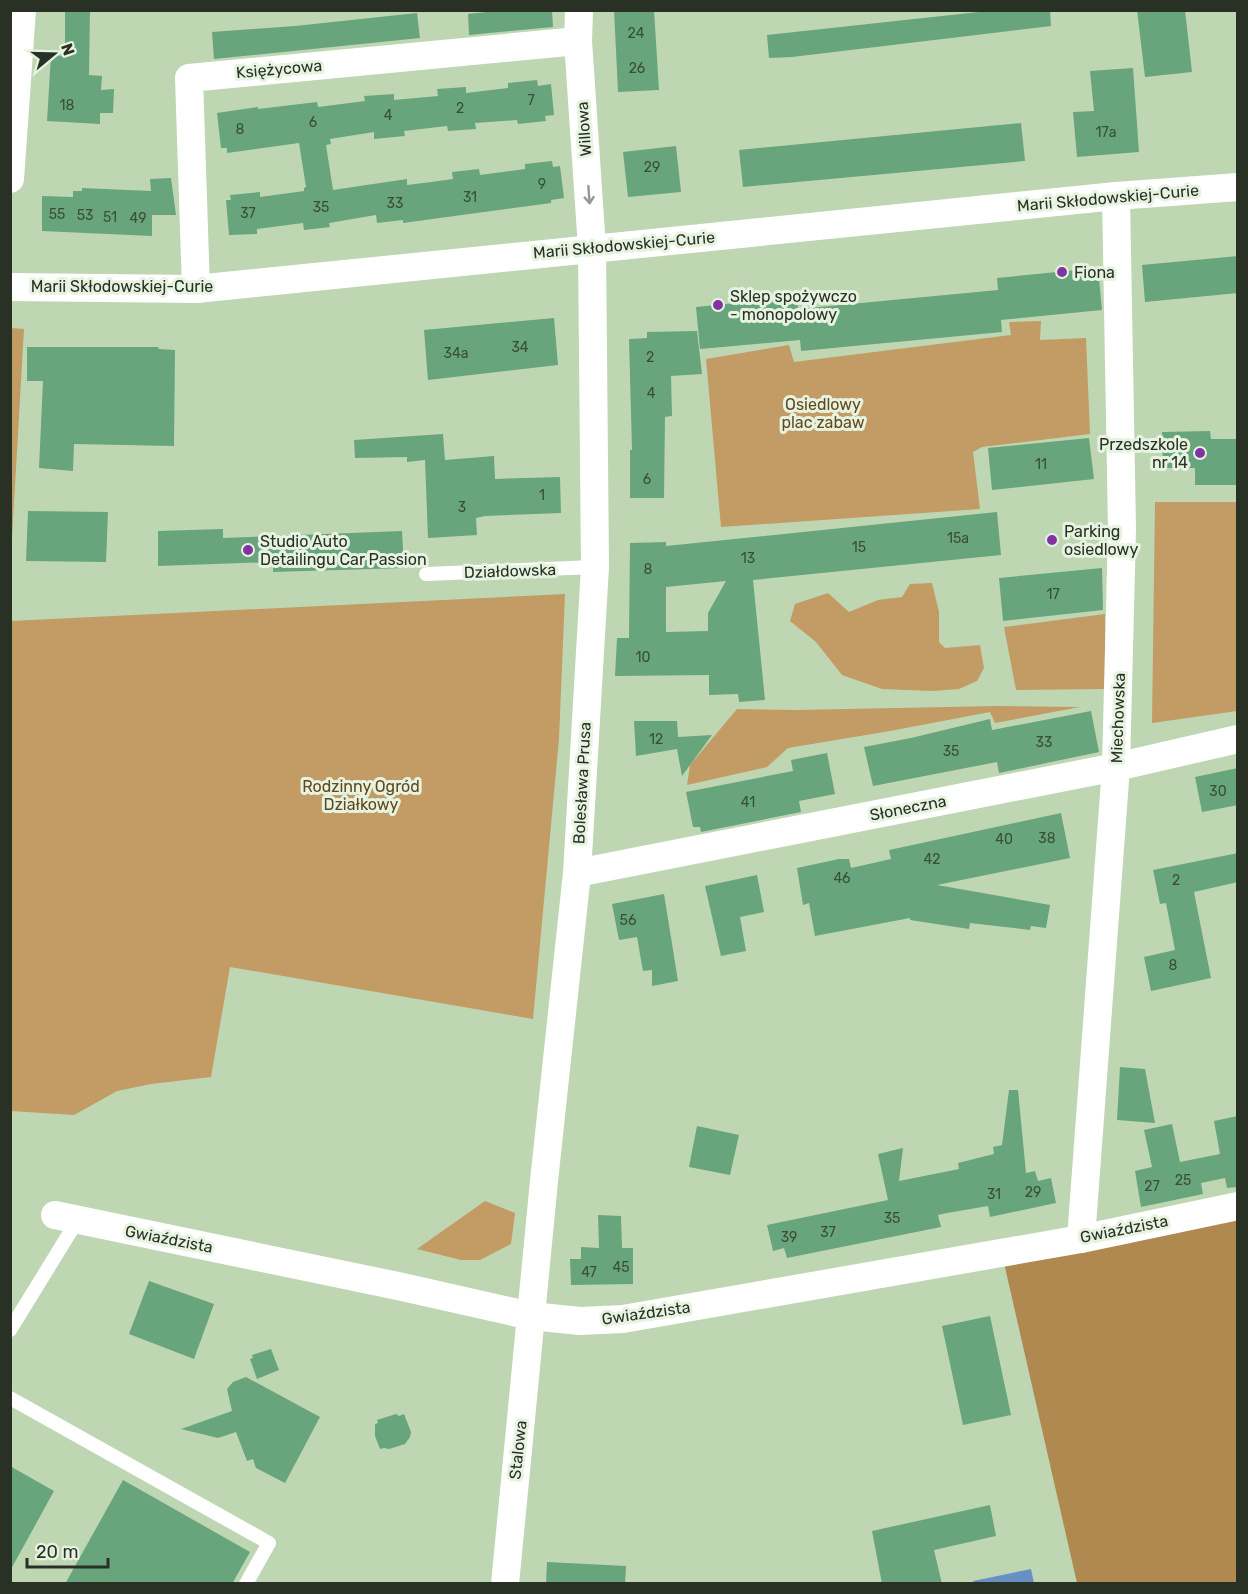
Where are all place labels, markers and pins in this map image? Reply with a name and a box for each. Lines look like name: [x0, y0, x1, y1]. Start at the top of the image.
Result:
place label: Fiona: [1074, 263, 1115, 282]
marker: Fiona: [1055, 265, 1069, 279]
place label: Sklep spożywczo - monopolowy: [730, 287, 857, 324]
marker: Sklep spożywczo - monopolowy: [711, 298, 725, 312]
place label: Przedszkole nr 14: [1099, 435, 1188, 472]
marker: Przedszkole nr 14: [1193, 446, 1207, 460]
place label: Parking osiedlowy: [1064, 522, 1138, 559]
place label: Studio Auto Detailingu Car Passion: [260, 532, 427, 569]
marker: Parking osiedlowy: [1045, 533, 1059, 547]
marker: Studio Auto Detailingu Car Passion: [241, 543, 255, 557]

